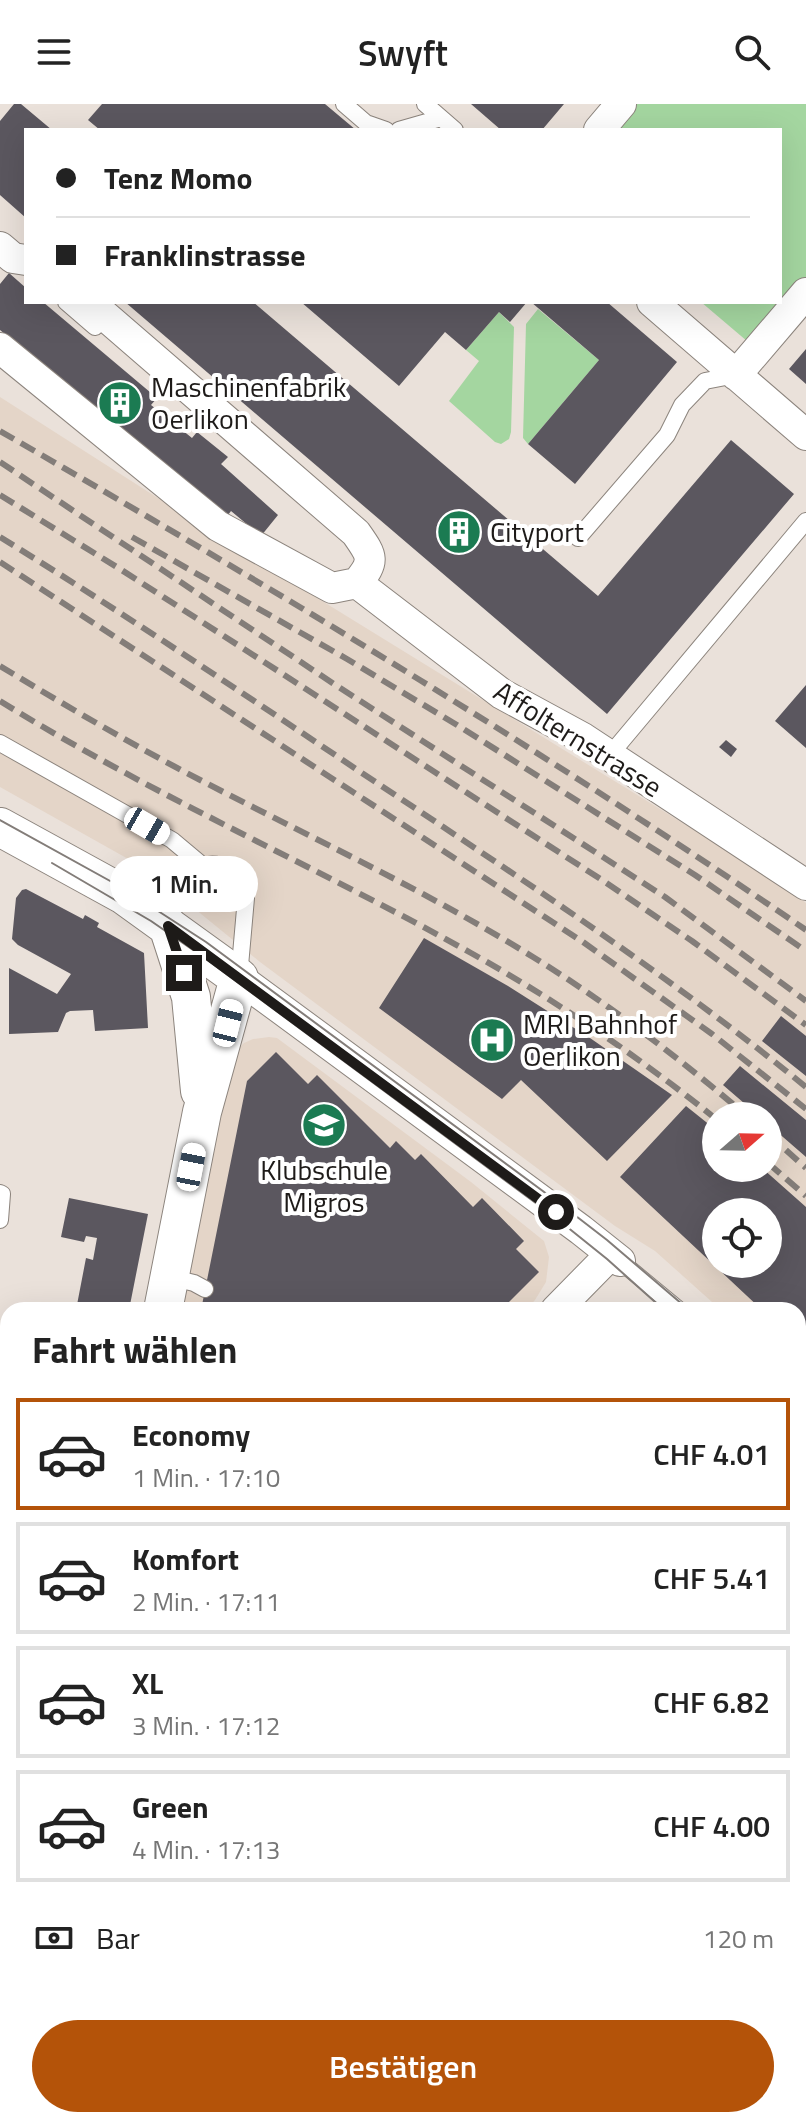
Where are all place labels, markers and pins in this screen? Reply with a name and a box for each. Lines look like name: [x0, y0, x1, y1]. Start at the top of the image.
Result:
place label: Maschinenfabrik Oerlikon: [151, 365, 346, 440]
building icon: Maschinenfabrik Oerlikon: [96, 379, 144, 427]
building icon: Cityport: [435, 508, 483, 556]
place label: Cityport: [490, 510, 584, 553]
place label: MRI Bahnhof Oerlikon: [523, 1002, 678, 1077]
hospital icon: MRI Bahnhof Oerlikon: [468, 1016, 516, 1064]
school or university icon: Klubschule Migros: [300, 1101, 348, 1149]
place label: Klubschule Migros: [260, 1148, 388, 1223]

